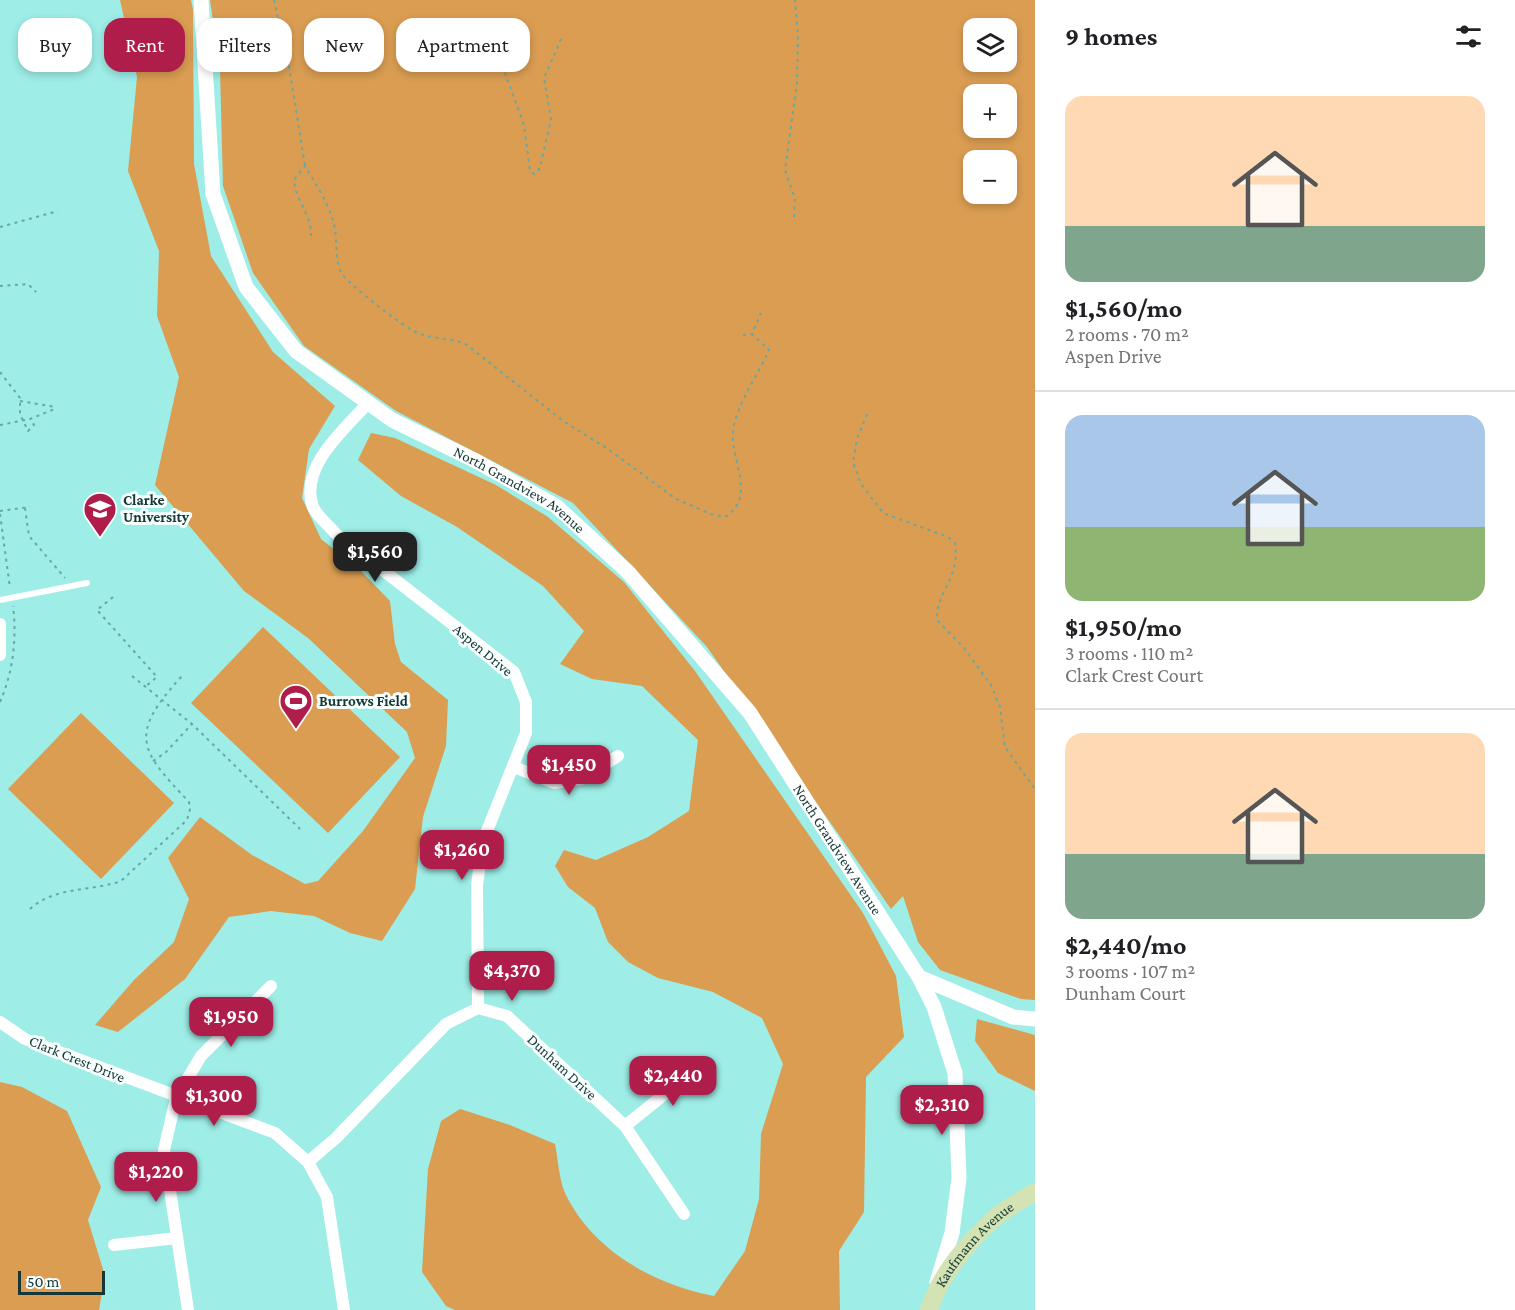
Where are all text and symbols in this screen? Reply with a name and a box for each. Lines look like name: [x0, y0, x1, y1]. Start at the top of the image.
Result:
chip: Buy: [18, 18, 92, 72]
chip: Rent: [104, 18, 185, 72]
chip: Filters: [197, 18, 292, 72]
chip: New: [304, 18, 384, 72]
chip: Apartment: [396, 18, 530, 72]
map controls: [963, 18, 1017, 204]
button: layers: [963, 18, 1017, 72]
icon: filters: [1452, 20, 1485, 53]
text: 9 homes: [1065, 22, 1157, 51]
button: +: [963, 84, 1017, 138]
icon: home: [1221, 135, 1329, 243]
button: −: [963, 150, 1017, 204]
text: $1,560/mo: [1065, 294, 1182, 323]
text: 2 rooms · 70 m²: [1065, 323, 1189, 345]
text: Aspen Drive: [1065, 345, 1161, 367]
street label: North Grandview Avenue: [451, 443, 588, 536]
icon: home: [1221, 454, 1329, 562]
school or university icon: Clarke University: [82, 491, 118, 538]
place label: Clarke University: [123, 492, 190, 525]
pin: $1,560: [326, 532, 424, 583]
text: $1,560: [347, 540, 403, 562]
text: $1,950/mo: [1065, 613, 1182, 642]
street label: Aspen Drive: [449, 621, 516, 680]
text: 3 rooms · 110 m²: [1065, 642, 1193, 664]
text: Clark Crest Court: [1065, 664, 1203, 686]
sports icon: Burrows Field: [278, 683, 314, 730]
place label: Burrows Field: [319, 693, 409, 709]
pin: $1,450: [520, 745, 618, 796]
text: $1,450: [541, 753, 597, 775]
icon: home: [1221, 772, 1329, 880]
street label: North Grandview Avenue: [790, 781, 885, 918]
pin: $1,260: [413, 830, 511, 881]
text: $1,260: [434, 838, 490, 860]
text: $2,440/mo: [1065, 931, 1187, 960]
pin: $4,370: [463, 951, 561, 1002]
text: $4,370: [483, 959, 541, 981]
text: 3 rooms · 107 m²: [1065, 960, 1195, 982]
text: Dunham Court: [1065, 982, 1185, 1004]
pin: $1,950: [182, 997, 280, 1048]
text: $1,950: [203, 1005, 259, 1027]
street label: Dunham Drive: [524, 1031, 600, 1103]
street label: Clark Crest Drive: [27, 1033, 128, 1086]
pin: $2,440: [624, 1056, 722, 1107]
text: $2,440: [643, 1064, 703, 1086]
pin: $1,300: [165, 1076, 263, 1127]
text: $1,300: [185, 1084, 243, 1106]
pin: $2,310: [893, 1085, 991, 1136]
text: $2,310: [914, 1093, 970, 1115]
pin: $1,220: [107, 1152, 205, 1203]
text: $1,220: [128, 1160, 184, 1182]
street label: Kaufmann Avenue: [932, 1198, 1017, 1290]
scale bar: [18, 1268, 105, 1296]
text: 50 m: [27, 1273, 59, 1290]

